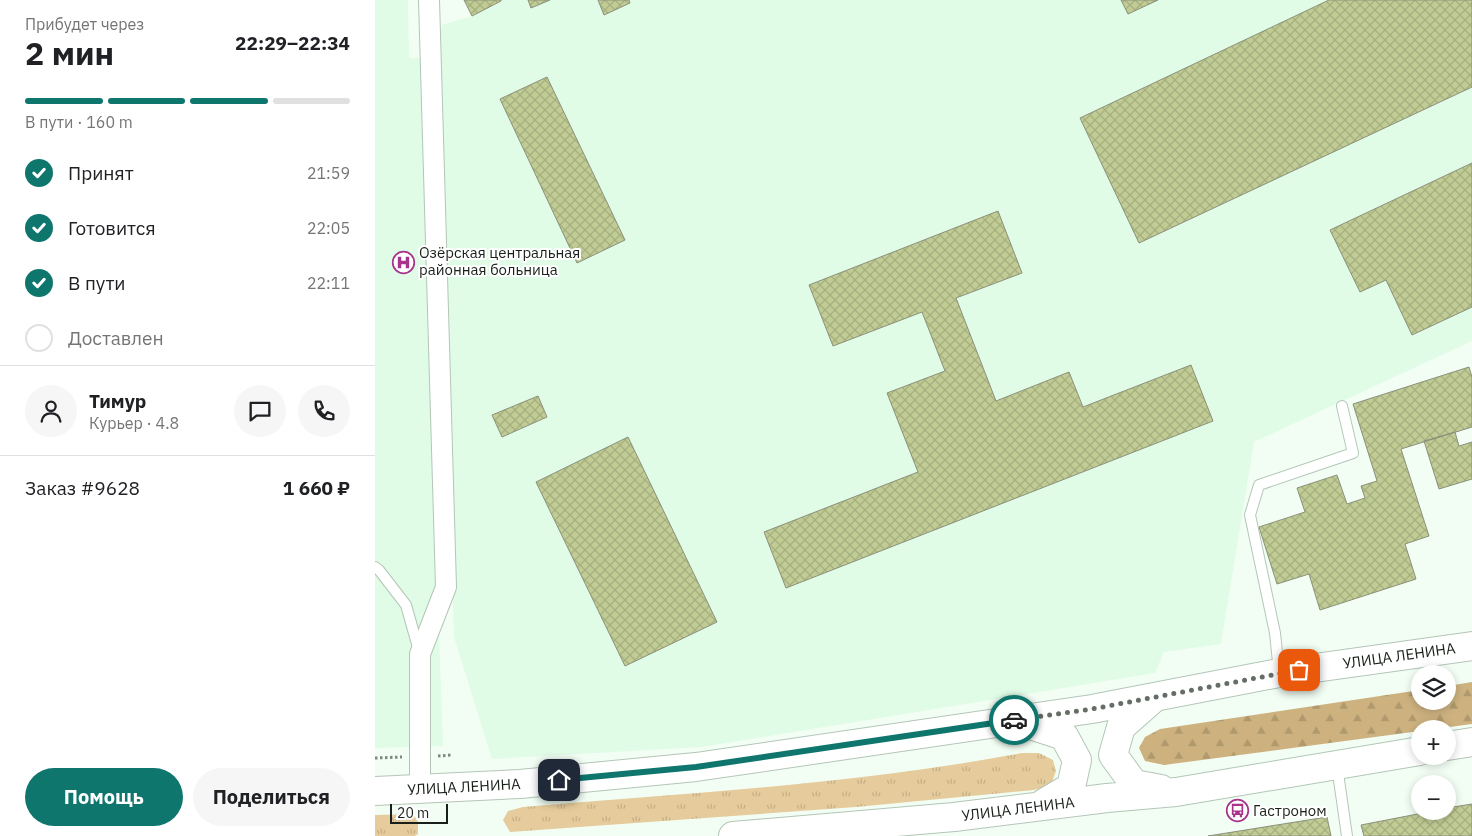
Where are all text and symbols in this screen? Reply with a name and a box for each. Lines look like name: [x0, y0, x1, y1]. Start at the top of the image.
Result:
text: Прибудет через: [25, 14, 144, 34]
text: 22:29–22:34: [235, 31, 350, 55]
text: 2 мин: [25, 32, 114, 74]
text: В пути · 160 m: [25, 112, 133, 132]
icon: check: [25, 159, 53, 187]
text: Принят: [68, 161, 134, 185]
text: 21:59: [307, 163, 350, 183]
icon: check: [25, 214, 53, 242]
text: Готовится: [68, 216, 156, 240]
text: 22:05: [307, 218, 350, 238]
place label: Озёрская центральная районная больница: [419, 243, 580, 279]
hospital icon: Озёрская центральная районная больница: [391, 250, 415, 274]
icon: check: [25, 269, 53, 297]
text: В пути: [68, 271, 126, 295]
text: 22:11: [307, 273, 350, 293]
text: Доставлен: [68, 326, 164, 350]
button: person: [25, 385, 77, 437]
button: chat: [234, 385, 286, 437]
button: phone: [298, 385, 350, 437]
text: Тимур: [89, 389, 146, 413]
text: Курьер · 4.8: [89, 413, 179, 433]
text: Заказ #9628: [25, 476, 140, 500]
text: 1 660 ₽: [283, 476, 350, 500]
street label: УЛИЦА ЛЕНИНА: [1341, 638, 1457, 673]
pin: [1278, 649, 1320, 691]
icon: bag: [1285, 656, 1313, 684]
map controls: [1411, 665, 1456, 820]
button: layers: [1411, 665, 1456, 710]
courier: [989, 695, 1039, 745]
icon: car: [1000, 706, 1028, 734]
button: +: [1411, 720, 1456, 765]
pin: [538, 759, 580, 801]
icon: home: [545, 766, 573, 794]
button: Помощь: [25, 768, 183, 826]
button: Поделиться: [193, 768, 350, 826]
street label: УЛИЦА ЛЕНИНА: [407, 774, 522, 799]
button: −: [1411, 775, 1456, 820]
street label: УЛИЦА ЛЕНИНА: [960, 792, 1076, 825]
bus stop icon: Гастроном: [1225, 799, 1249, 823]
scale bar: [390, 801, 447, 824]
place label: Гастроном: [1253, 801, 1327, 820]
text: 20 m: [397, 804, 429, 822]

